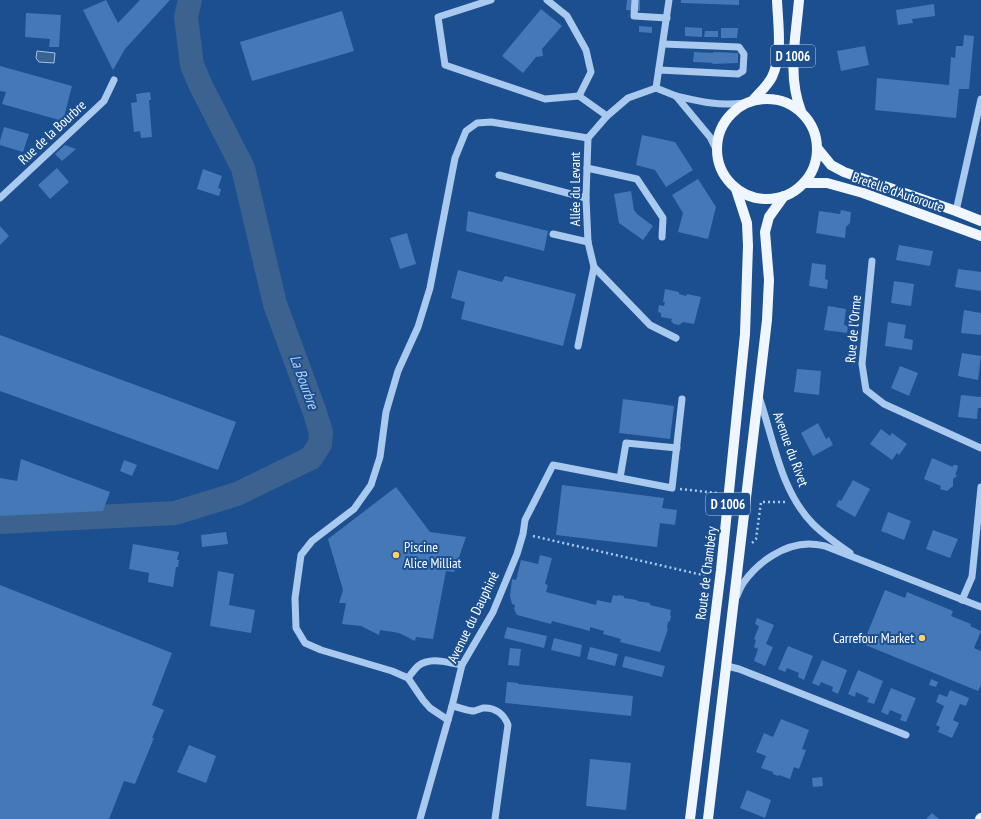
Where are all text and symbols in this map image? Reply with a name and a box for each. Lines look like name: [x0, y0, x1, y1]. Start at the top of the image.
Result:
road number: D 1006: [771, 45, 815, 67]
street label: Rue de la Bourbre: [14, 96, 90, 168]
street label: Allée du Levant: [566, 152, 584, 226]
street label: Bretelle d'Autoroute: [850, 168, 947, 216]
street label: Rue de l'Orme: [841, 294, 865, 364]
water label: La Bourbre: [286, 352, 323, 412]
street label: Avenue du Rivet: [769, 409, 813, 489]
road number: D 1006: [706, 493, 750, 515]
street label: Route de Chambéry: [691, 525, 721, 621]
place label: Piscine Alice Milliat: [404, 538, 462, 572]
marker: Piscine Alice Milliat: [391, 550, 401, 560]
street label: Avenue du Dauphiné: [443, 568, 503, 666]
place label: Carrefour Market: [833, 629, 914, 647]
marker: Carrefour Market: [917, 633, 927, 643]

